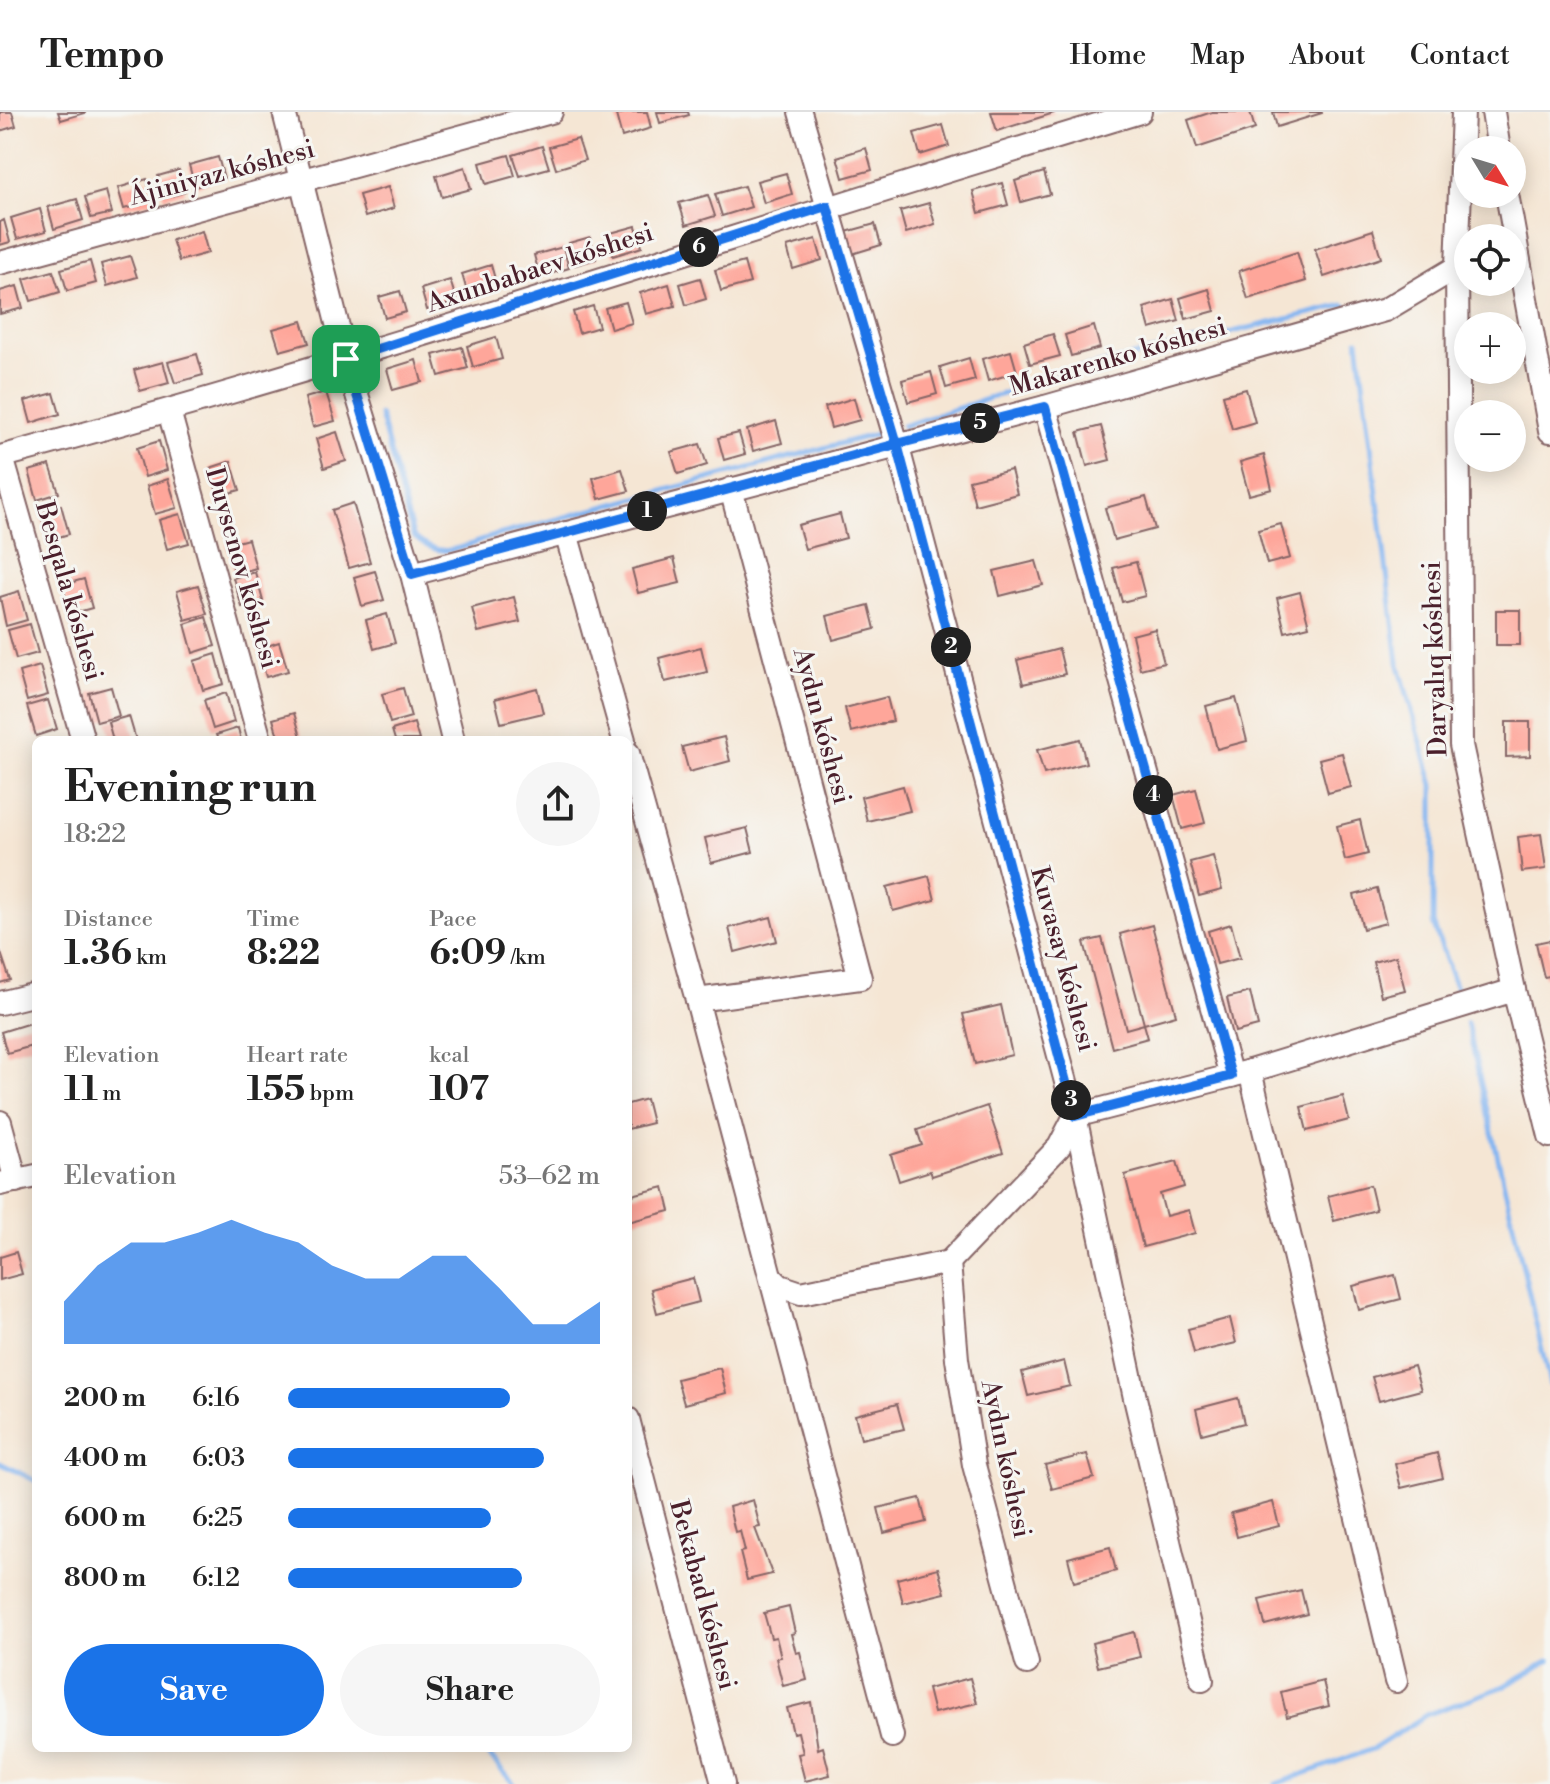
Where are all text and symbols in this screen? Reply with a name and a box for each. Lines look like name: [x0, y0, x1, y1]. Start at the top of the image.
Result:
text: Tempo: [40, 32, 165, 79]
text: Home: [1070, 38, 1146, 73]
text: Map: [1190, 38, 1245, 73]
text: About: [1289, 38, 1366, 73]
text: Contact: [1410, 38, 1510, 73]
street label: Ájiniyaz kóshesi: [124, 131, 318, 213]
north arrow: [1454, 136, 1526, 208]
map controls: [1454, 136, 1526, 472]
street label: Axunbabaev kóshesi: [422, 216, 657, 320]
button: locate: [1454, 224, 1526, 296]
pin: 6: [679, 227, 719, 267]
text: 6: [692, 233, 706, 260]
street label: Makarenko kóshesi: [1006, 311, 1230, 403]
button: +: [1454, 312, 1526, 384]
pin: [312, 325, 380, 393]
icon: arrive: [324, 337, 368, 381]
button: −: [1454, 400, 1526, 472]
pin: 5: [960, 403, 1000, 443]
text: 5: [973, 409, 987, 436]
street label: Duysenov kóshesi: [198, 464, 286, 672]
pin: 1: [627, 491, 667, 531]
street label: Besqala kóshesi: [28, 497, 110, 684]
text: 1: [642, 497, 652, 524]
street label: Daryalıq kóshesi: [1416, 561, 1454, 757]
pin: 2: [931, 627, 971, 667]
text: 2: [944, 633, 958, 660]
street label: Aydın kóshesi: [785, 643, 858, 808]
text: Evening run: [64, 760, 317, 815]
button: share: [516, 762, 600, 846]
pin: 4: [1133, 775, 1173, 815]
text: 4: [1146, 781, 1160, 808]
text: 18:22: [64, 818, 126, 850]
street label: Kuvasay kóshesi: [1023, 863, 1103, 1055]
text: Distance: [64, 906, 153, 933]
text: Time: [247, 906, 300, 933]
text: Pace: [429, 906, 477, 933]
text: 1.36: [64, 933, 132, 975]
text: 8:22: [247, 933, 320, 975]
text: 6:09: [429, 933, 506, 975]
text: km: [132, 944, 167, 971]
text: /km: [506, 944, 546, 971]
text: Elevation: [64, 1042, 159, 1069]
text: Heart rate: [247, 1042, 348, 1069]
text: kcal: [429, 1042, 469, 1069]
text: 11: [64, 1069, 98, 1111]
text: 155: [247, 1069, 305, 1111]
text: 107: [429, 1069, 489, 1111]
text: m: [98, 1080, 122, 1107]
text: bpm: [305, 1080, 354, 1107]
pin: 3: [1051, 1080, 1091, 1120]
text: 3: [1064, 1086, 1078, 1113]
text: Elevation: [64, 1160, 177, 1192]
text: 53–62 m: [499, 1160, 600, 1192]
street label: Aydın kóshesi: [973, 1376, 1038, 1541]
text: 200 m: [64, 1382, 146, 1414]
text: 6:16: [192, 1382, 240, 1414]
text: 400 m: [64, 1442, 147, 1474]
text: 6:03: [192, 1442, 245, 1474]
street label: Bekabad kóshesi: [662, 1496, 744, 1693]
text: 600 m: [64, 1502, 146, 1534]
text: 6:25: [192, 1502, 243, 1534]
text: 800 m: [64, 1562, 146, 1594]
text: 6:12: [192, 1562, 240, 1594]
button: Save: [64, 1644, 324, 1736]
button: Share: [340, 1644, 600, 1736]

